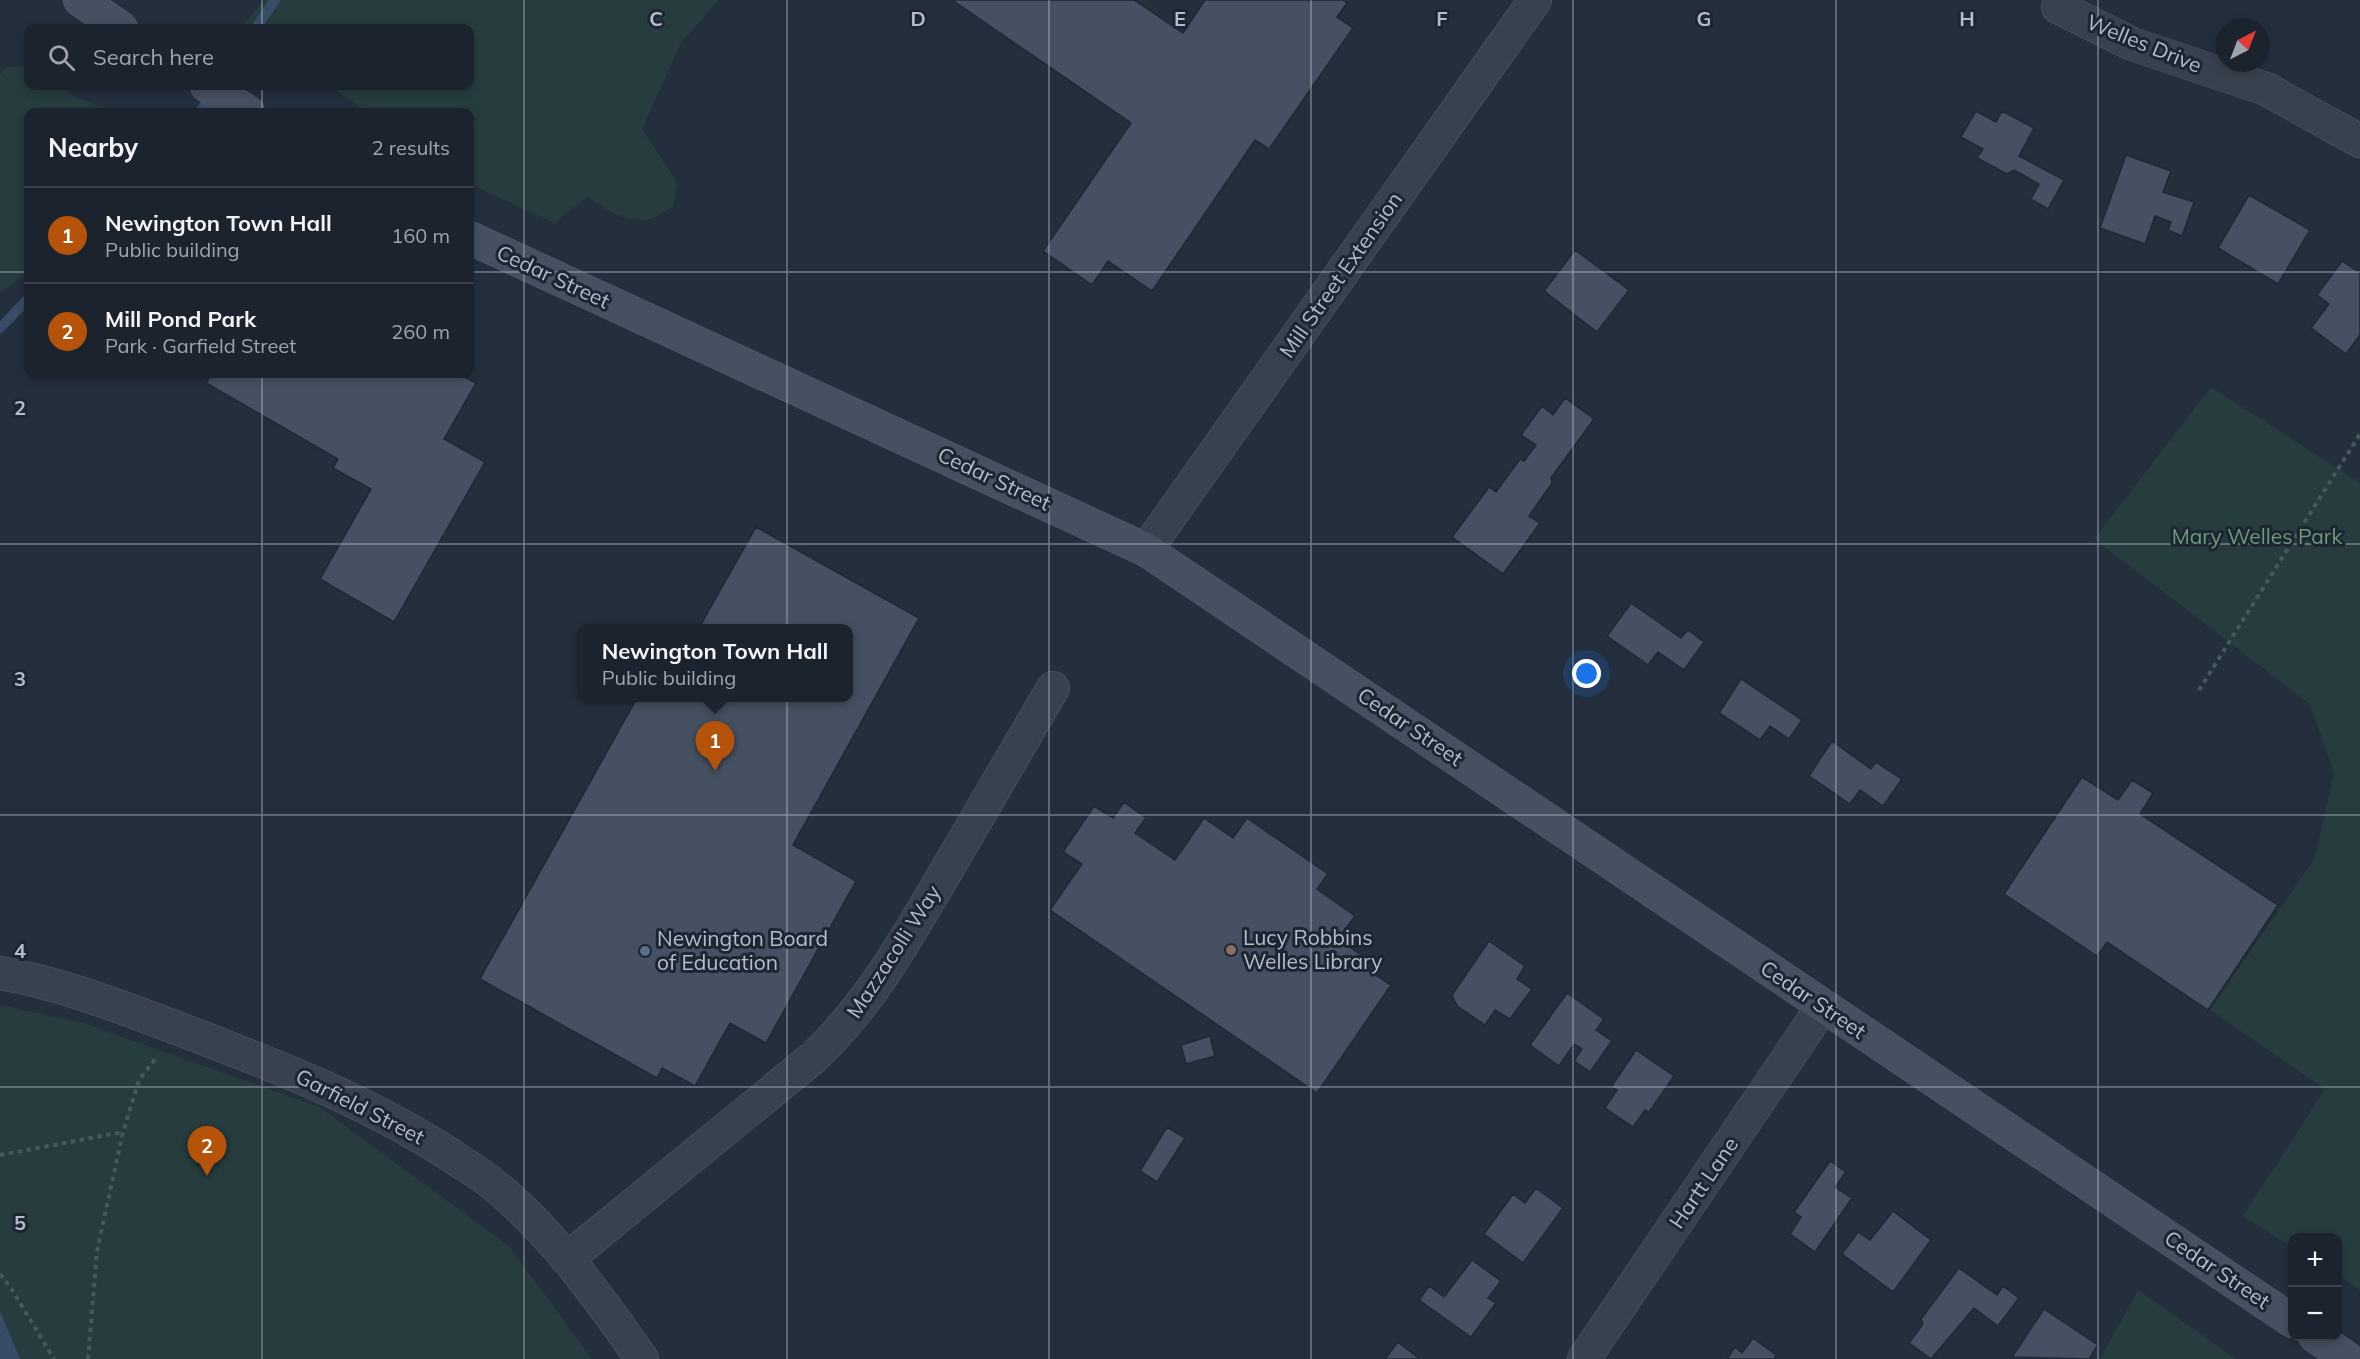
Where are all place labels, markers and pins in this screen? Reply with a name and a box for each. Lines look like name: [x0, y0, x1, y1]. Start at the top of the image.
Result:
pin: 1: [696, 722, 734, 771]
place label: Lucy Robbins Welles Library: [1243, 924, 1382, 974]
place label: Newington Board of Education: [657, 925, 828, 975]
marker: Lucy Robbins Welles Library: [1224, 943, 1238, 957]
marker: Newington Board of Education: [638, 944, 652, 958]
pin: 2: [188, 1126, 226, 1176]

